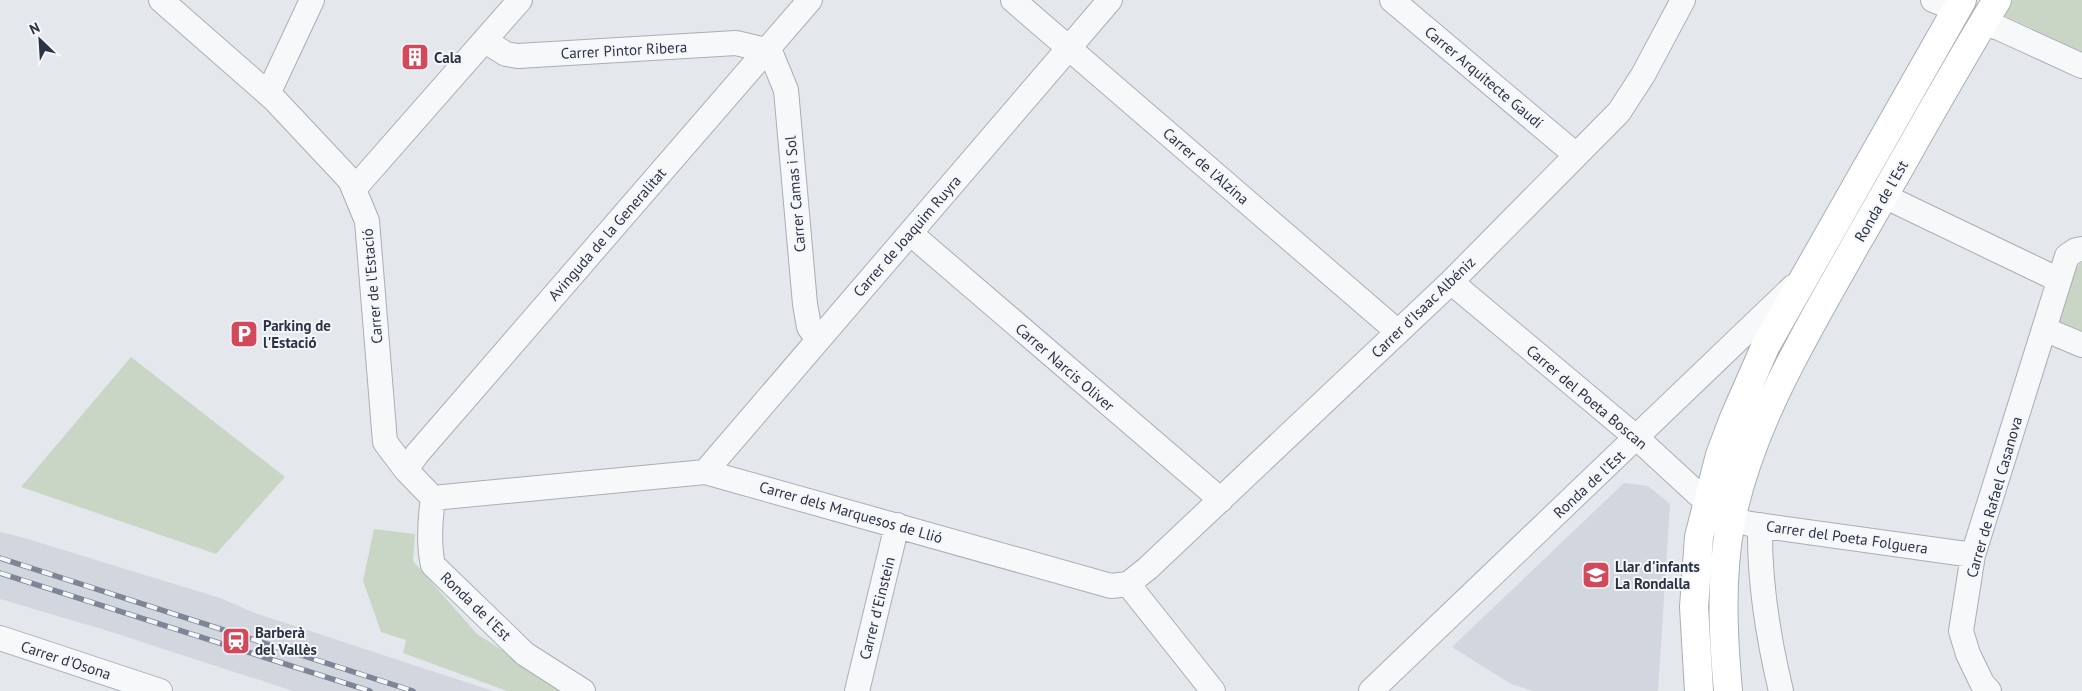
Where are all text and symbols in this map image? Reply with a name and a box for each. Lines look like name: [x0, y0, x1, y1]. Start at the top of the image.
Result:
north arrow: [15, 15, 65, 65]
text: N: [27, 18, 42, 38]
street label: Carrer Arquitecte Gaudí: [1421, 22, 1547, 132]
street label: Carrer Pintor Ribera: [560, 37, 688, 63]
building icon: Cala: [400, 42, 430, 72]
place label: Cala: [434, 48, 462, 67]
street label: Carrer de l'Alzina: [1159, 123, 1253, 209]
street label: Carrer Camas i Sol: [780, 134, 810, 253]
street label: Ronda de l'Est: [1850, 157, 1912, 245]
street label: Avinguda de la Generalitat: [544, 164, 670, 304]
street label: Carrer de Joaquim Ruyra: [849, 171, 965, 301]
street label: Carrer de l'Estació: [357, 228, 387, 344]
street label: Carrer d'Isaac Albéniz: [1367, 252, 1479, 362]
place label: Parking de l'Estació: [263, 316, 331, 352]
parking icon: Parking de l'Estació: [229, 319, 259, 349]
street label: Carrer Narcis Oliver: [1012, 319, 1118, 415]
street label: Carrer del Poeta Boscan: [1523, 341, 1651, 453]
street label: Carrer de Rafael Casanova: [1962, 414, 2026, 580]
street label: Ronda de l'Est: [1549, 446, 1629, 522]
street label: Carrer dels Marquesos de Llió: [757, 477, 945, 547]
street label: Carrer del Poeta Folguera: [1765, 516, 1929, 558]
street label: Carrer d'Einstein: [855, 555, 899, 661]
place label: Llar d'infants La Rondalla: [1615, 557, 1700, 593]
school or university icon: Llar d'infants La Rondalla: [1581, 560, 1611, 590]
street label: Ronda de l'Est: [437, 568, 515, 644]
place label: Barberà del Vallès: [255, 623, 317, 659]
station icon: Barberà del Vallès: [221, 626, 251, 656]
street label: Carrer d'Osona: [19, 636, 113, 684]

